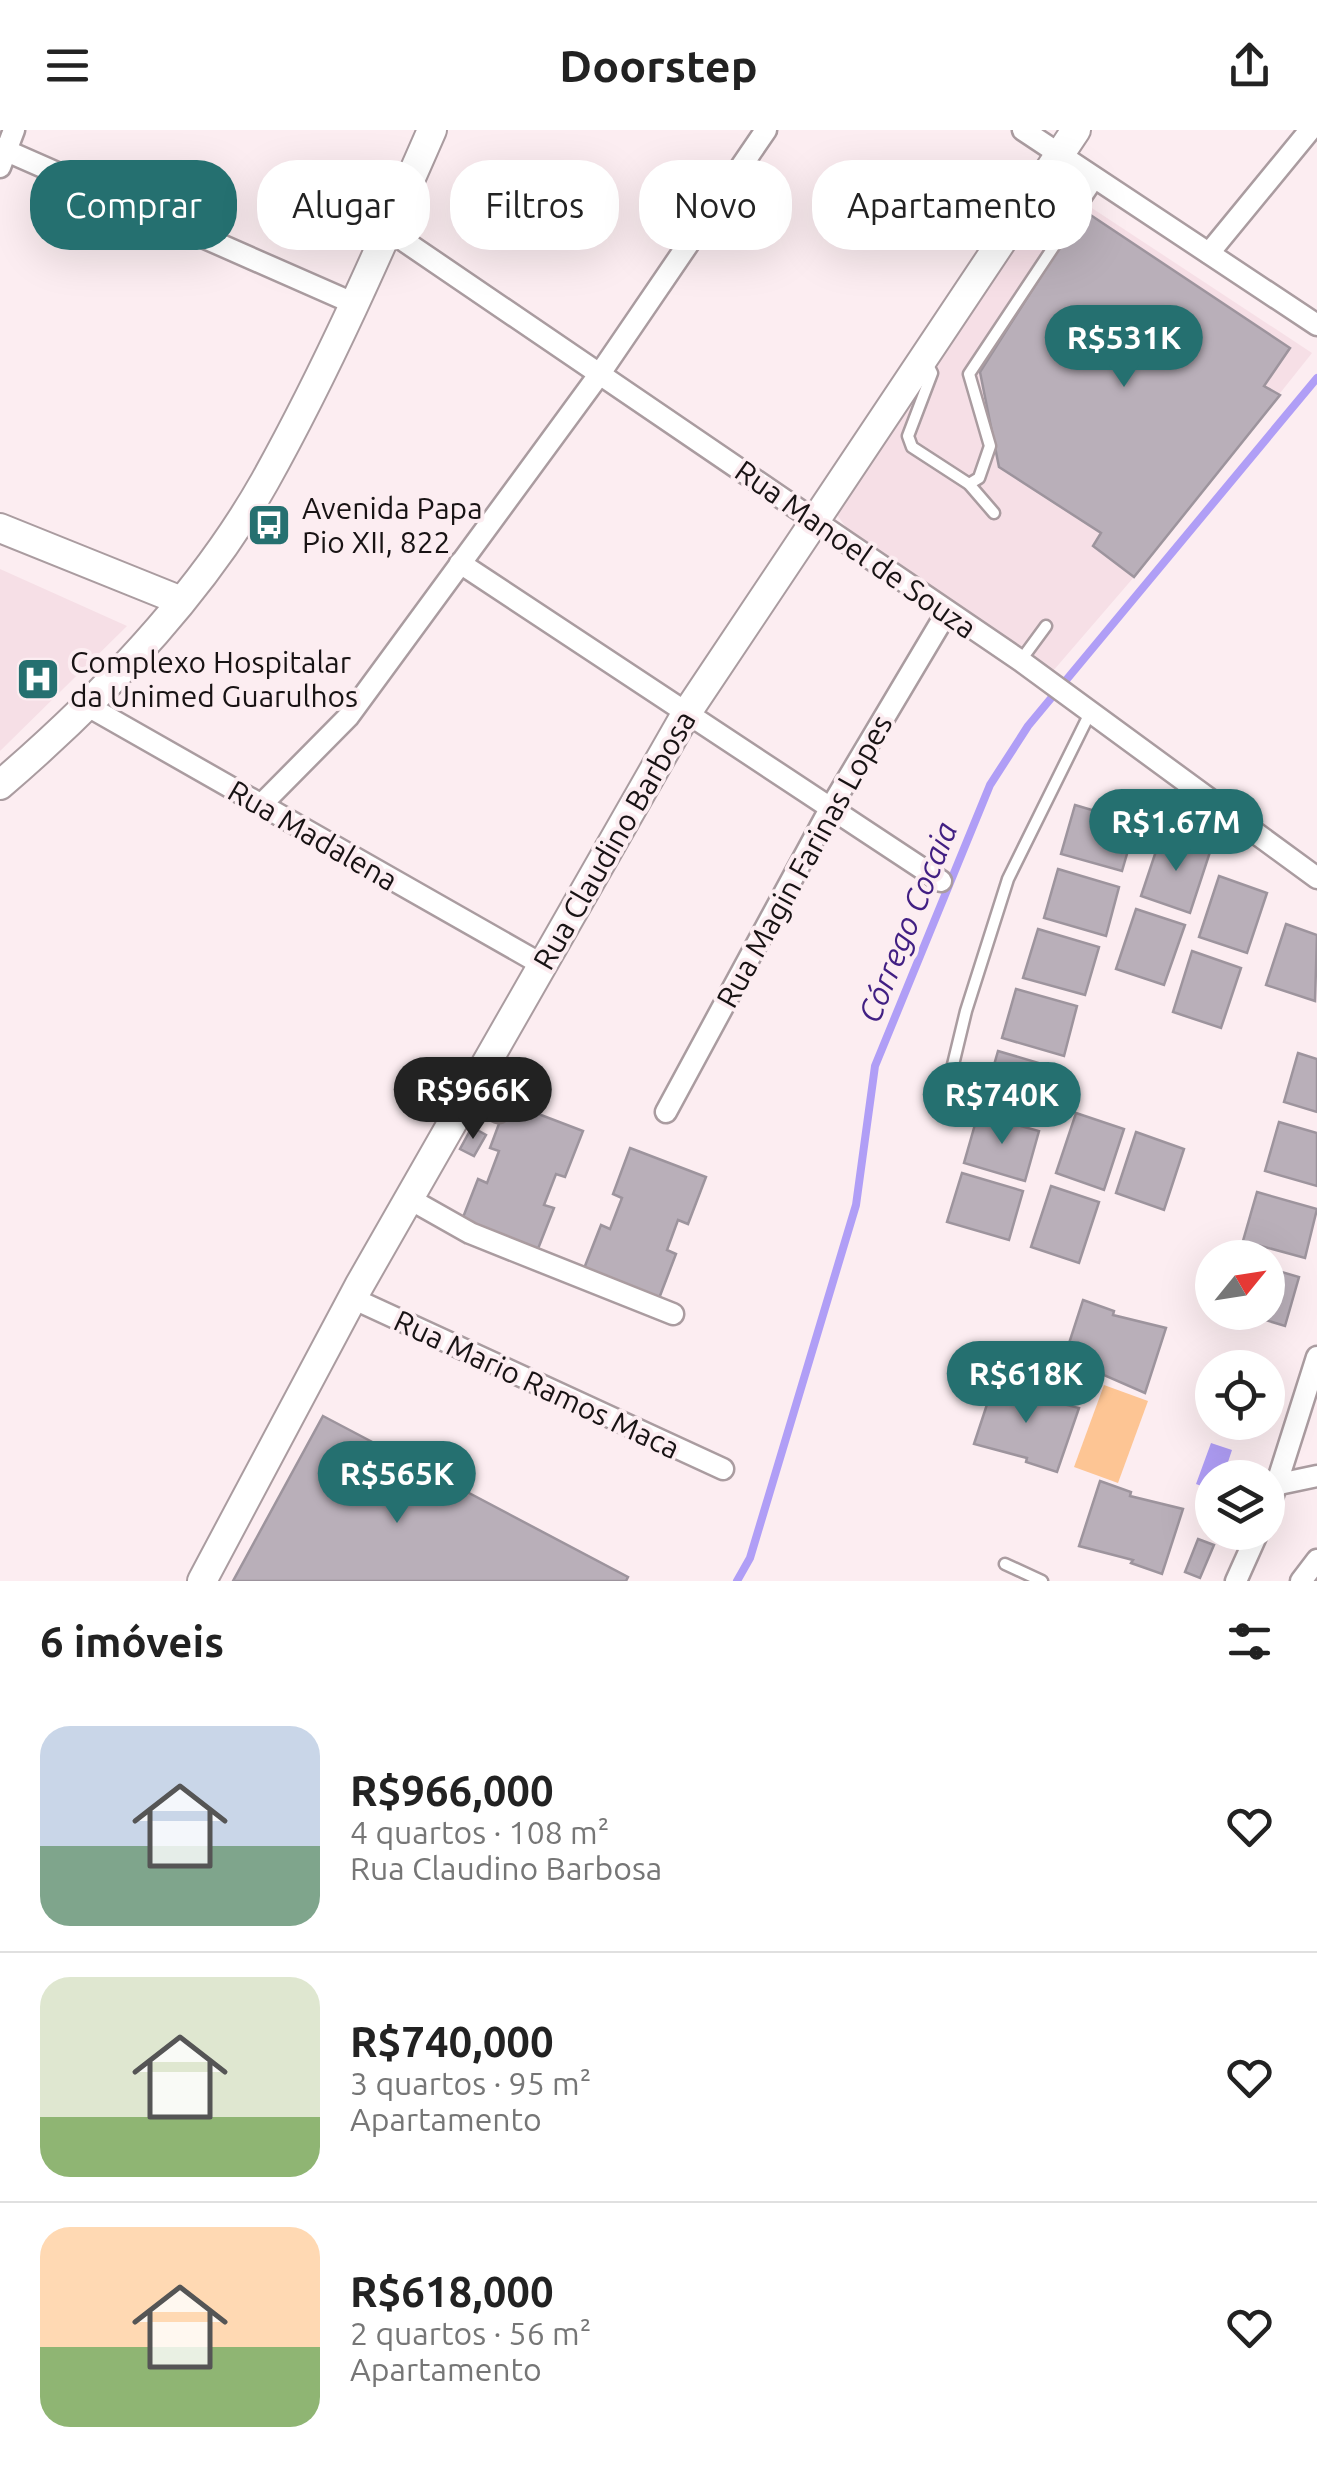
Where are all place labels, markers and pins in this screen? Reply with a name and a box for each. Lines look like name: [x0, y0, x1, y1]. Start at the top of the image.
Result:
pin: R$531K: [1043, 305, 1205, 390]
place label: Avenida Papa Pio XII, 822: [302, 491, 483, 559]
bus stop icon: Avenida Papa Pio XII, 822: [246, 502, 292, 548]
place label: Complexo Hospitalar da Unimed Guarulhos: [70, 645, 358, 713]
hospital icon: Complexo Hospitalar da Unimed Guarulhos: [15, 656, 61, 702]
pin: R$1.67M: [1084, 789, 1268, 874]
pin: R$966K: [392, 1057, 554, 1142]
pin: R$740K: [921, 1062, 1083, 1147]
pin: R$618K: [945, 1341, 1107, 1426]
pin: R$565K: [316, 1441, 478, 1526]

